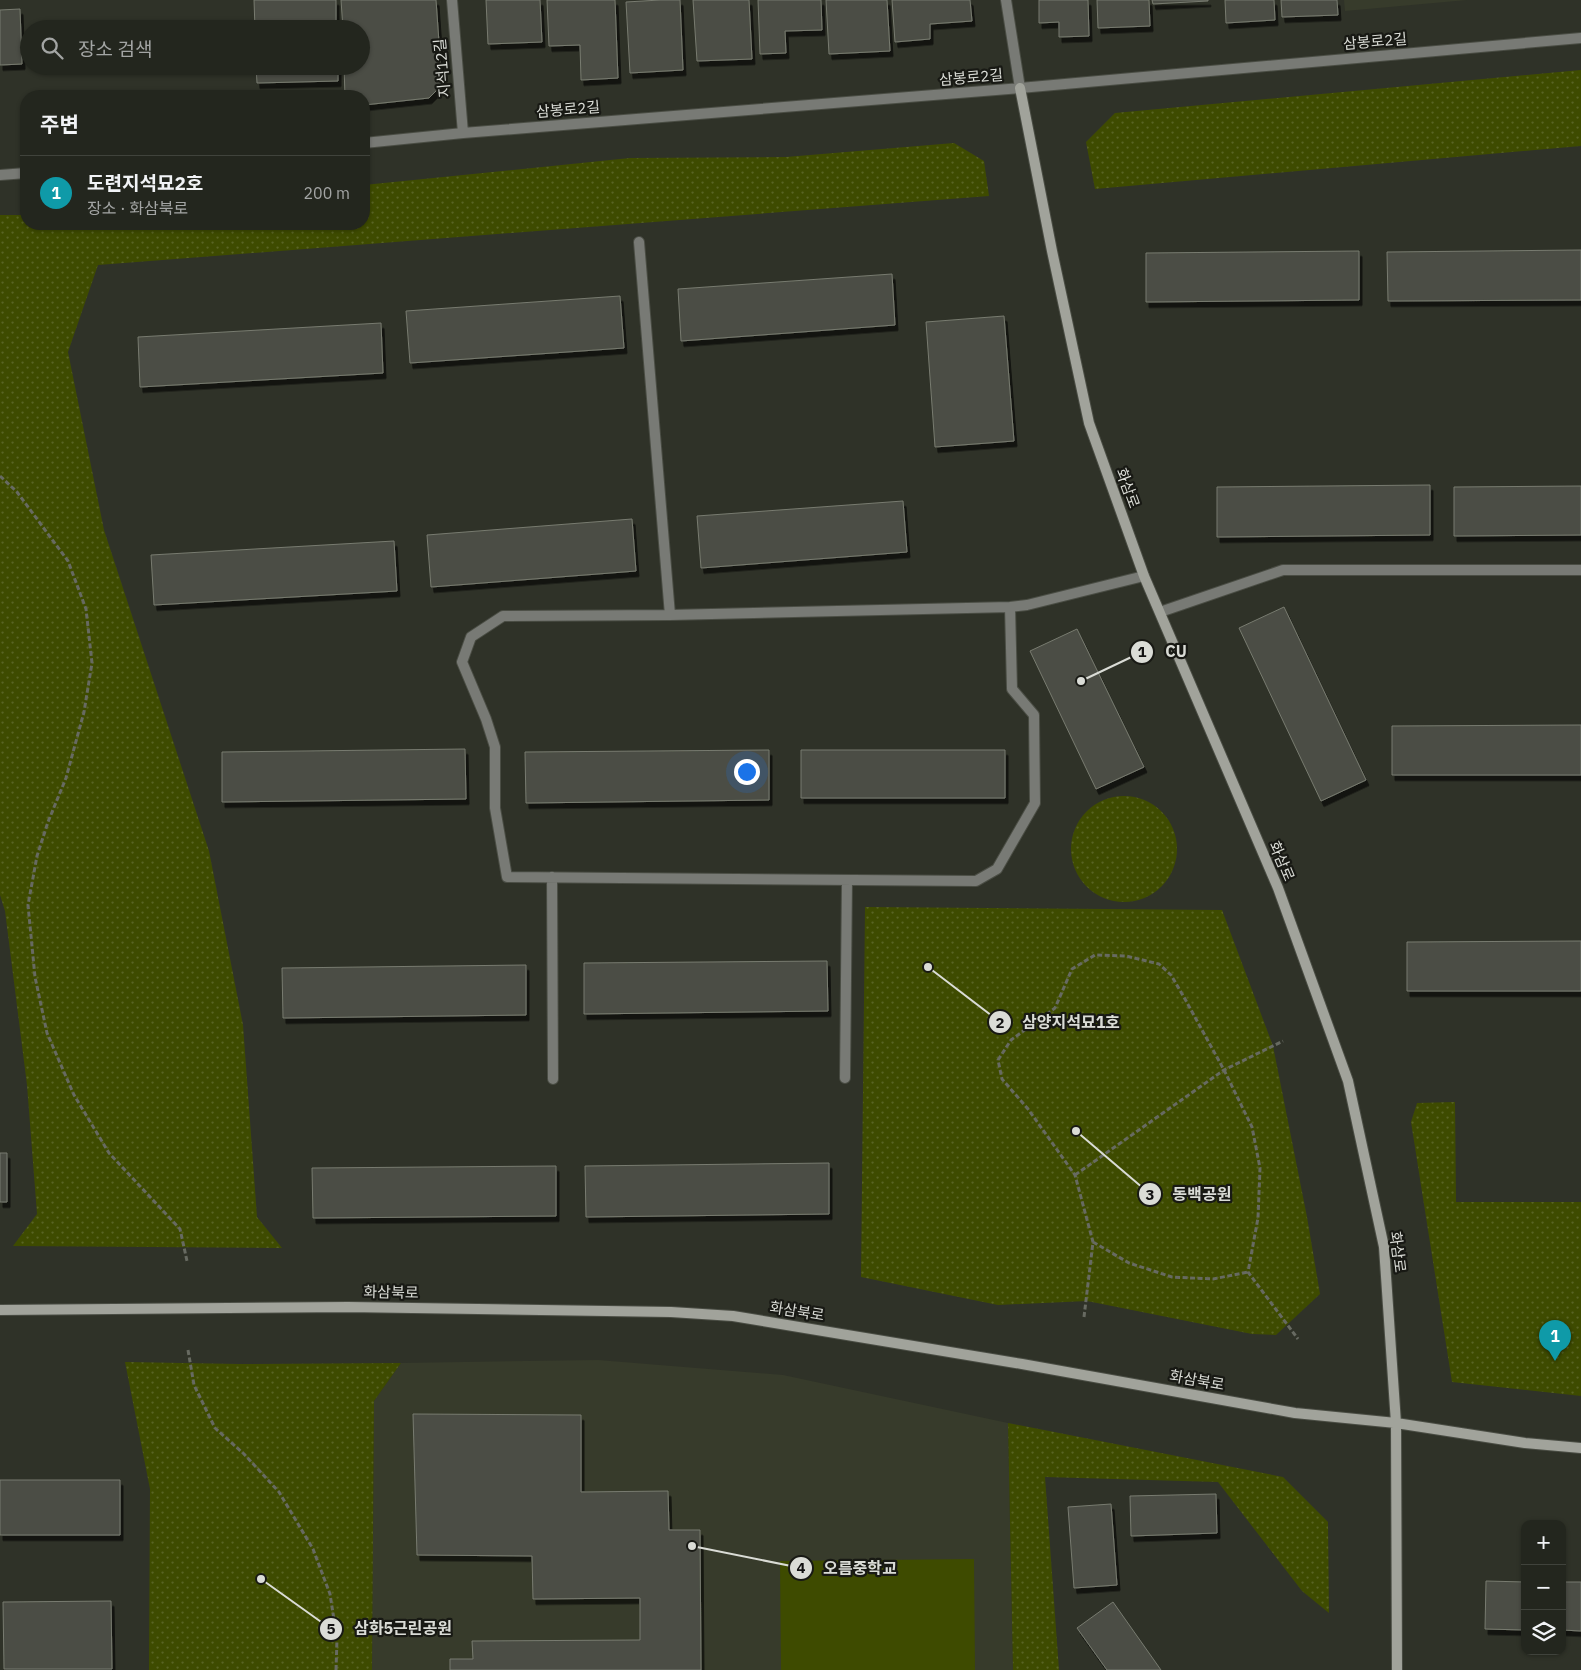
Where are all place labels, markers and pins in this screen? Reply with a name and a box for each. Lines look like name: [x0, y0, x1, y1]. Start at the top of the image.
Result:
callout: CU: [1130, 636, 1196, 667]
callout: 삼양지석묘1호: [987, 1007, 1130, 1038]
callout: 동백공원: [1138, 1179, 1241, 1210]
pin: 1: [1539, 1320, 1571, 1361]
callout: 오름중학교: [788, 1553, 907, 1584]
callout: 삼화5근린공원: [319, 1613, 462, 1644]

